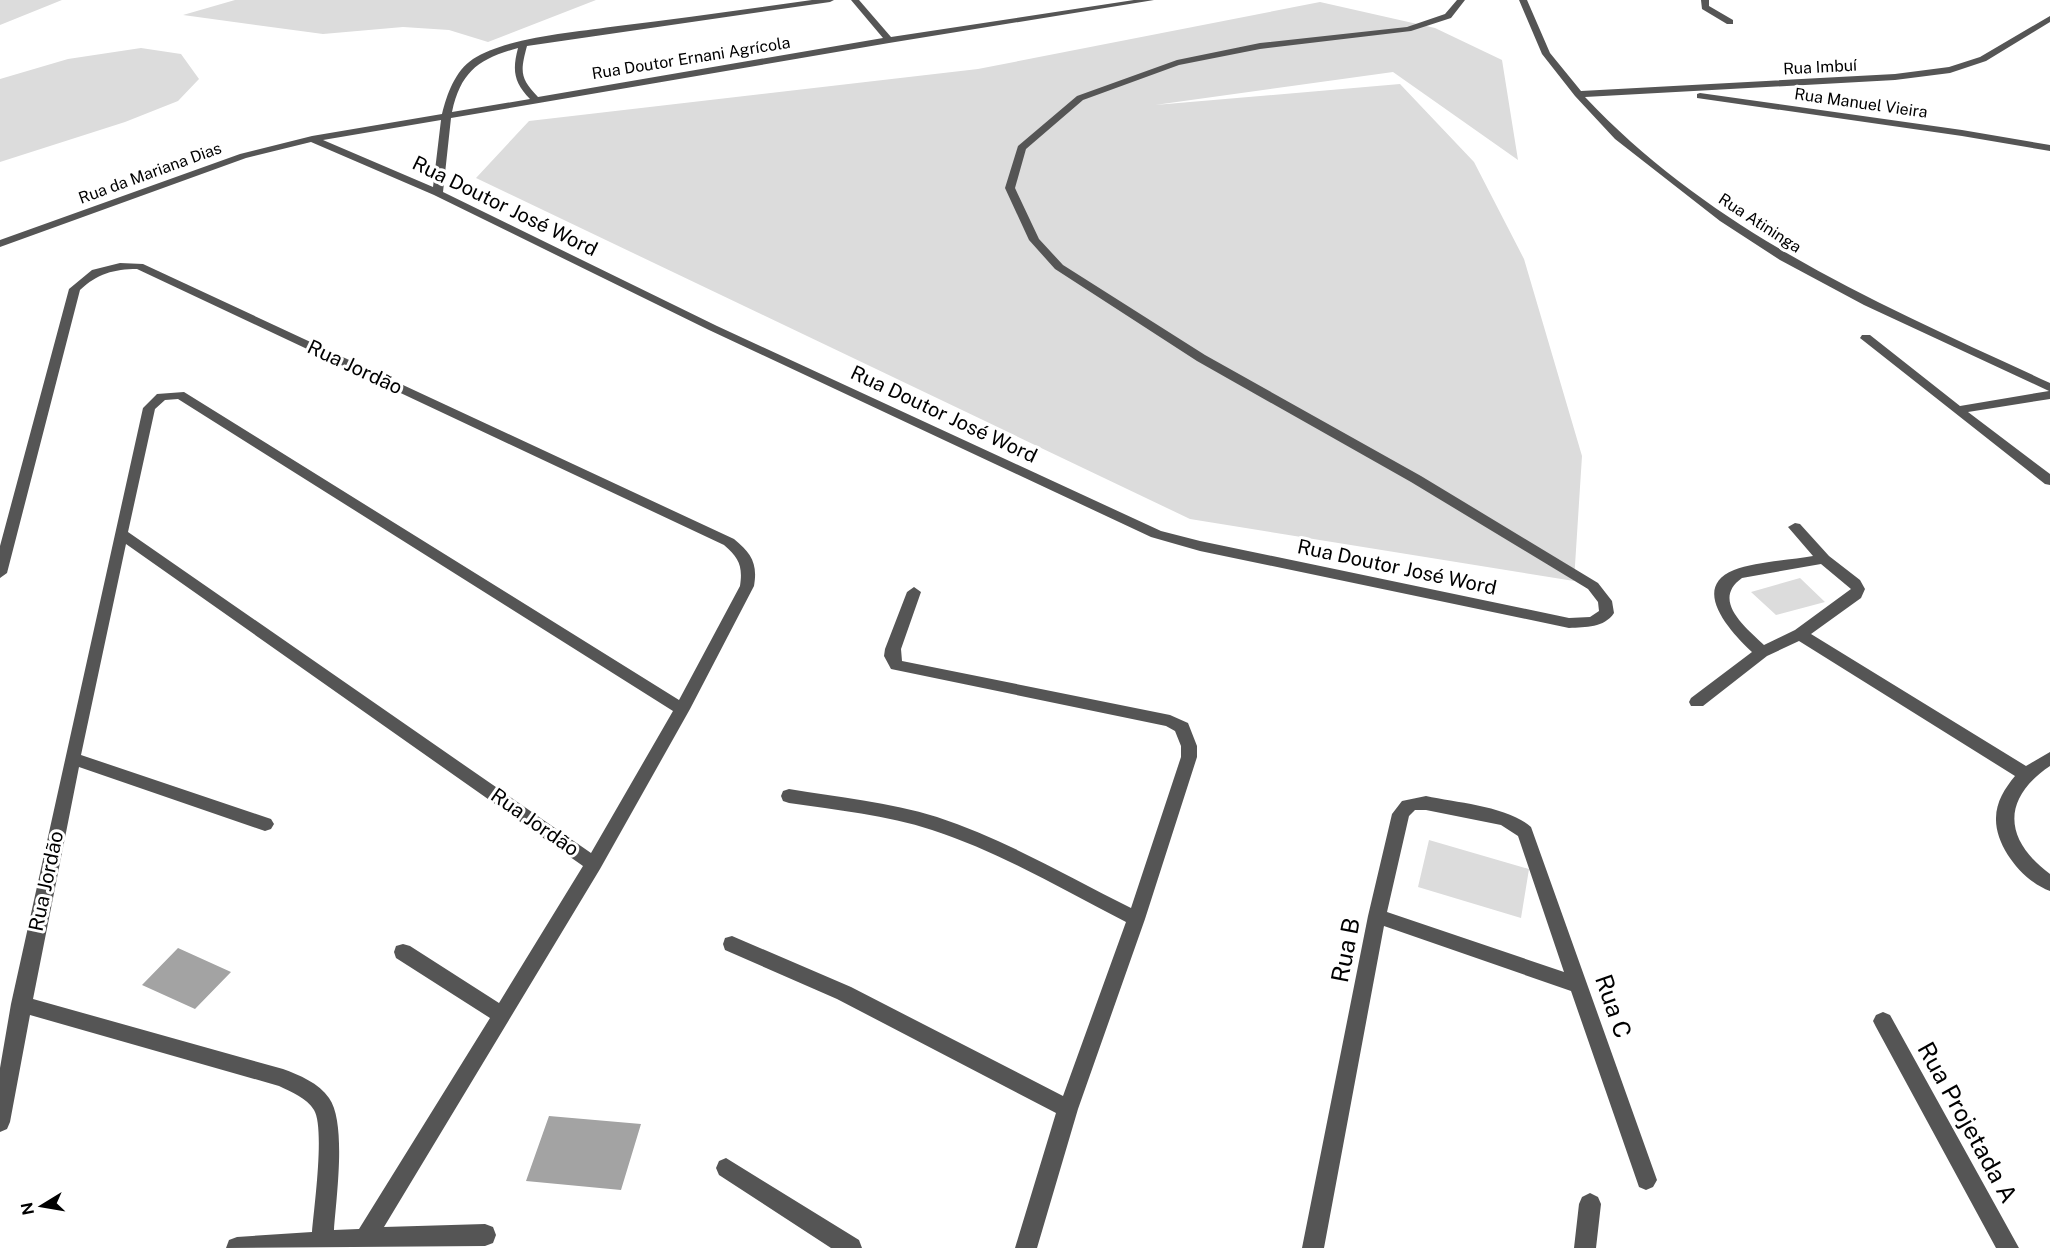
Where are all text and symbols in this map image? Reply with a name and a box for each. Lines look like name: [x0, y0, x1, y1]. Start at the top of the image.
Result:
street label: Rua Doutor Ernani Agrícola: [590, 33, 792, 83]
street label: Rua Imbuí: [1783, 56, 1858, 78]
street label: Rua Manuel Vieira: [1793, 84, 1929, 122]
street label: Rua da Mariana Dias: [76, 138, 224, 208]
street label: Rua Doutor José Word: [409, 151, 601, 261]
street label: Rua Atininga: [1715, 189, 1805, 257]
street label: Rua Jordão: [304, 335, 406, 399]
street label: Rua Doutor José Word: [847, 360, 1041, 468]
street label: Rua Doutor José Word: [1295, 534, 1499, 600]
street label: Rua Jordão: [486, 783, 584, 861]
street label: Rua Jordão: [24, 829, 68, 933]
street label: Rua B: [1325, 915, 1365, 985]
street label: Rua C: [1590, 970, 1638, 1042]
street label: Rua Projetada A: [1912, 1037, 2024, 1207]
north arrow: [12, 1176, 72, 1236]
text: N: [17, 1201, 38, 1217]

